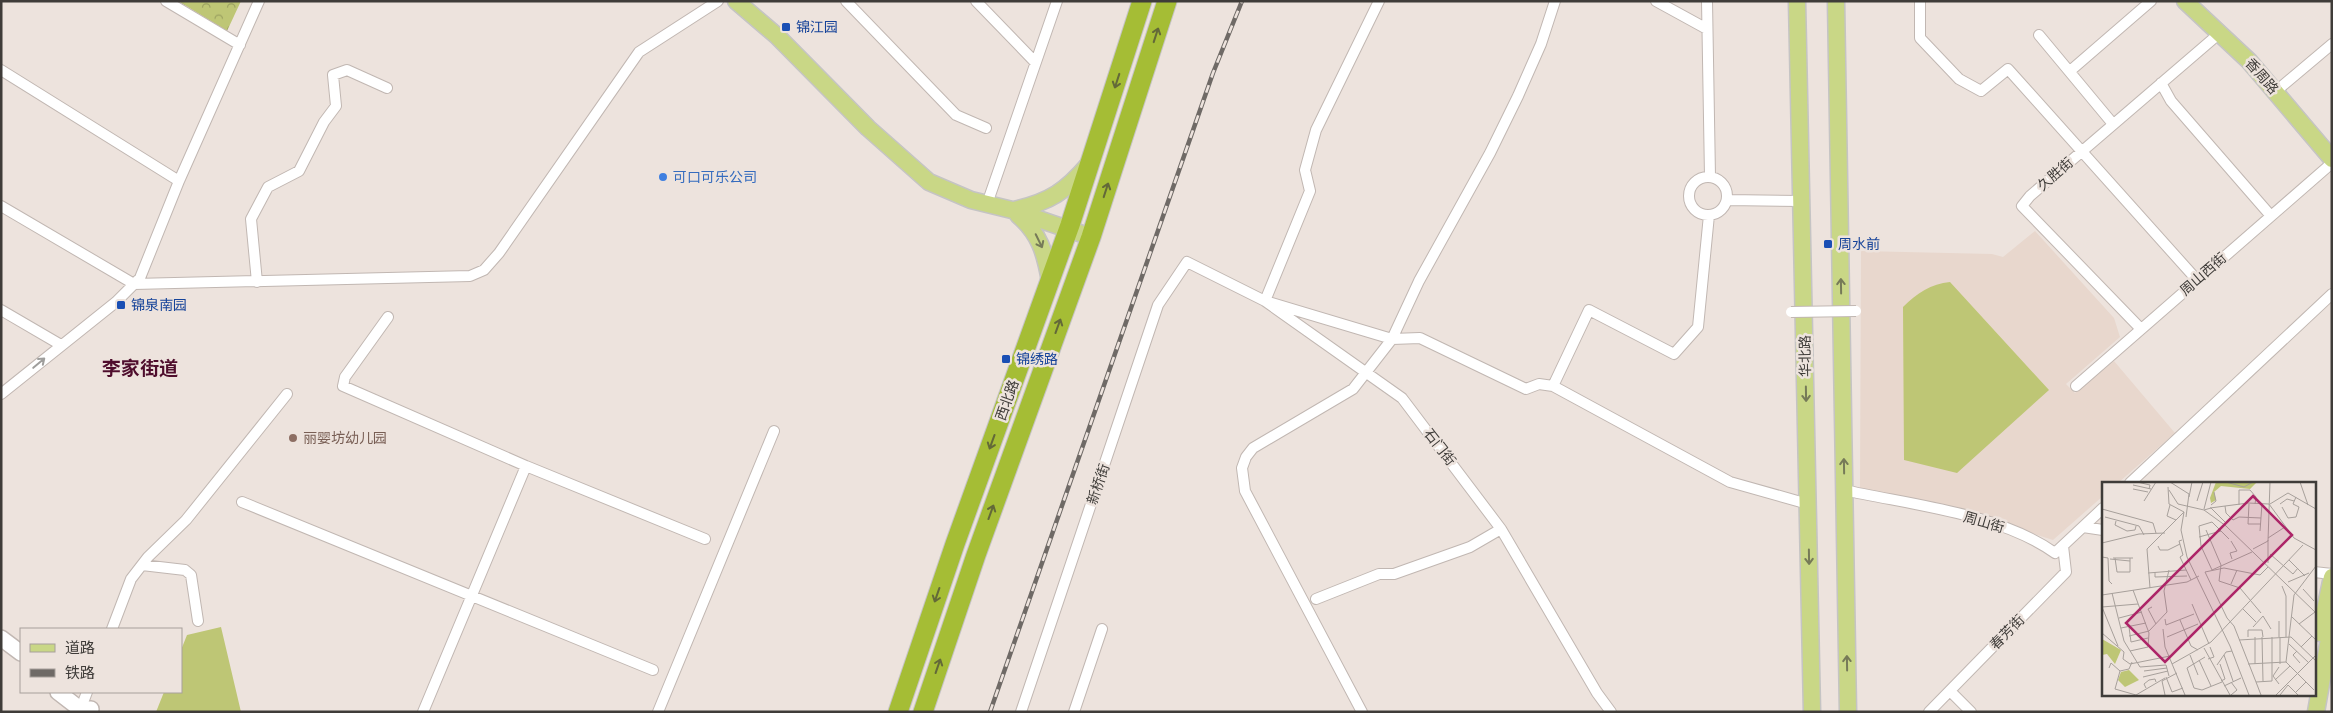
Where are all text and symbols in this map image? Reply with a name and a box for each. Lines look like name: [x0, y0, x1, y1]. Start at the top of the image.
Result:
place label: 锦江园: [796, 18, 838, 36]
marker: 锦江园: [780, 21, 792, 33]
one-way arrow: [1151, 28, 1161, 44]
street label: 香周路: [2241, 54, 2283, 98]
one-way arrow: [1111, 73, 1121, 89]
street label: 久胜街: [2033, 153, 2077, 195]
place label: 可口可乐公司: [673, 168, 757, 186]
marker: 可口可乐公司: [657, 171, 669, 183]
one-way arrow: [1102, 183, 1112, 199]
one-way arrow: [1035, 233, 1045, 248]
place label: 周水前: [1838, 235, 1880, 253]
marker: 周水前: [1822, 238, 1834, 250]
street label: 周山西街: [2176, 249, 2230, 299]
one-way arrow: [1836, 278, 1846, 294]
place label: 锦泉南园: [131, 296, 187, 314]
marker: 锦泉南园: [115, 299, 127, 311]
one-way arrow: [1054, 318, 1064, 334]
street label: 华北路: [1796, 335, 1814, 377]
place label: 锦绣路: [1016, 350, 1058, 368]
marker: 锦绣路: [1000, 353, 1012, 365]
district label: 李家街道: [102, 356, 178, 380]
one-way arrow: [32, 358, 45, 369]
street label: 西北路: [991, 377, 1023, 423]
one-way arrow: [1801, 386, 1811, 402]
street label: 石门街: [1420, 425, 1460, 469]
place label: 丽婴坊幼儿园: [303, 429, 387, 447]
marker: 丽婴坊幼儿园: [287, 432, 299, 444]
one-way arrow: [987, 434, 996, 449]
one-way arrow: [1839, 458, 1849, 474]
street label: 新桥街: [1083, 461, 1113, 507]
inset map: [2102, 482, 2316, 696]
one-way arrow: [987, 505, 996, 520]
street label: 周山街: [1961, 508, 2007, 536]
one-way arrow: [1804, 548, 1814, 565]
one-way arrow: [932, 587, 942, 603]
street label: 春芳街: [1986, 611, 2028, 653]
legend: [20, 628, 182, 693]
text: 道路: [65, 638, 95, 657]
one-way arrow: [1842, 655, 1852, 672]
one-way arrow: [934, 658, 944, 674]
text: 铁路: [65, 663, 95, 682]

